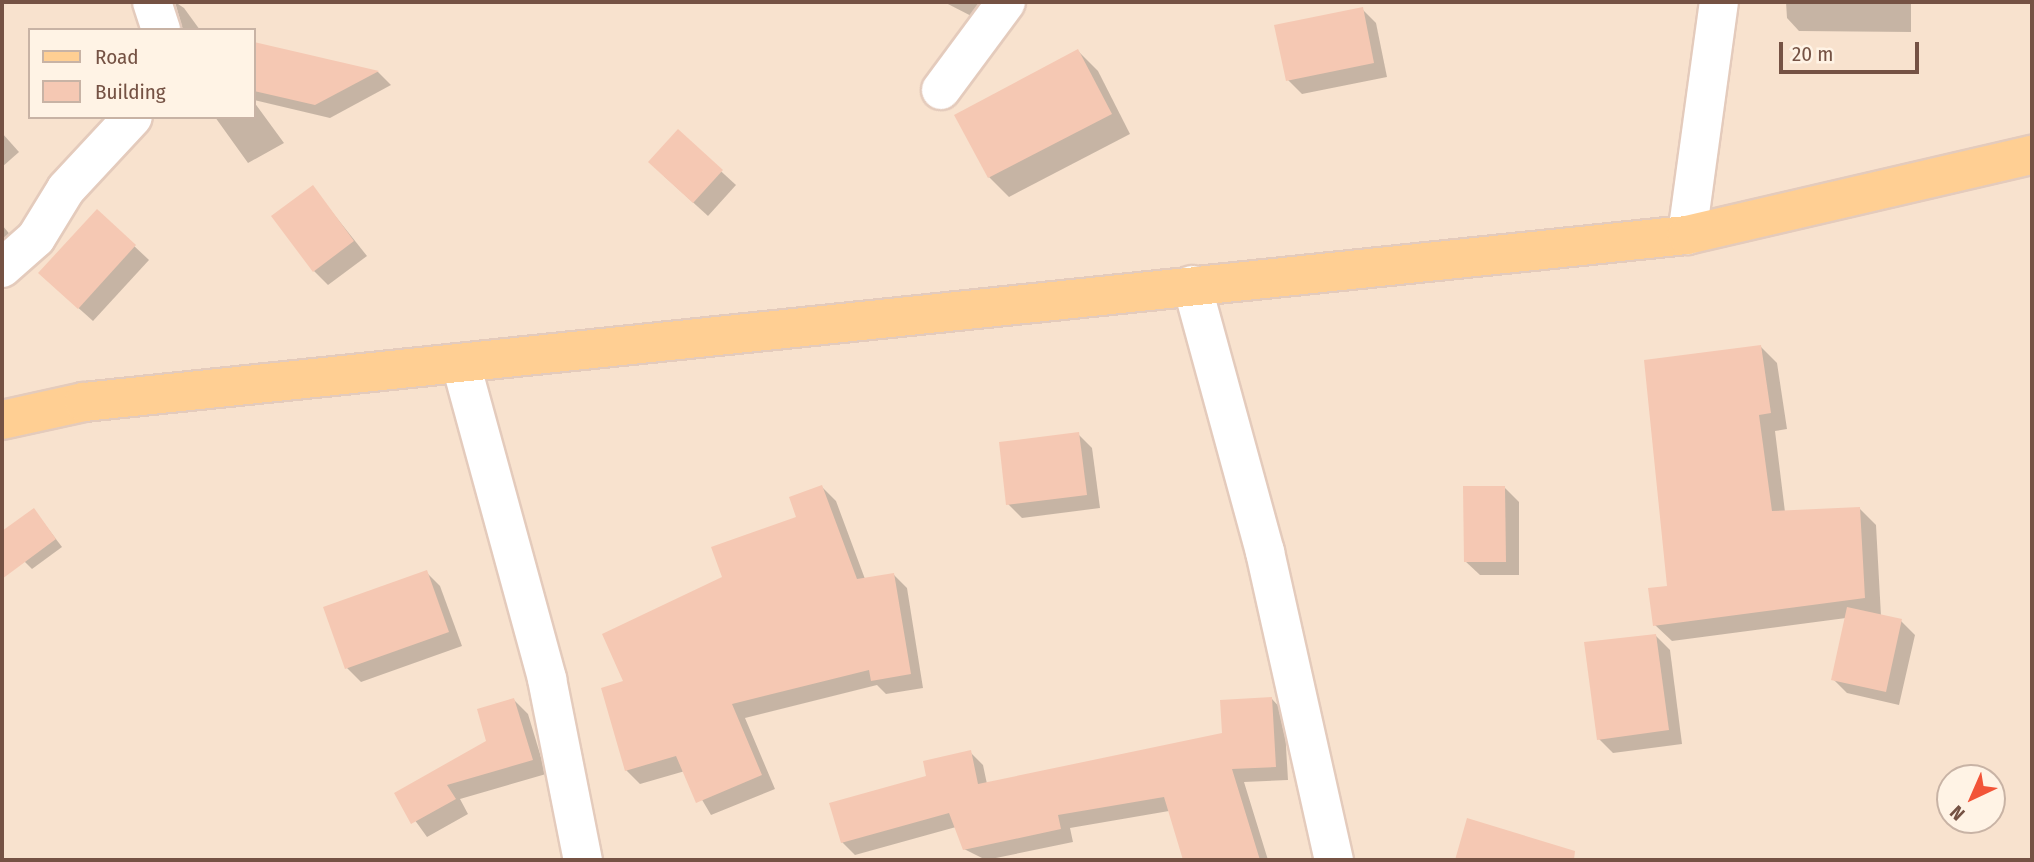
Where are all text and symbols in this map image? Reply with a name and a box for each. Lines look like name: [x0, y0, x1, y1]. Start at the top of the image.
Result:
legend: [28, 28, 256, 119]
scale bar: [1782, 28, 1922, 72]
text: 20 m: [1792, 41, 1833, 67]
text: Road: [95, 44, 139, 70]
text: Building: [95, 79, 166, 105]
north arrow: [1936, 764, 2006, 834]
text: N: [1945, 801, 1970, 825]

